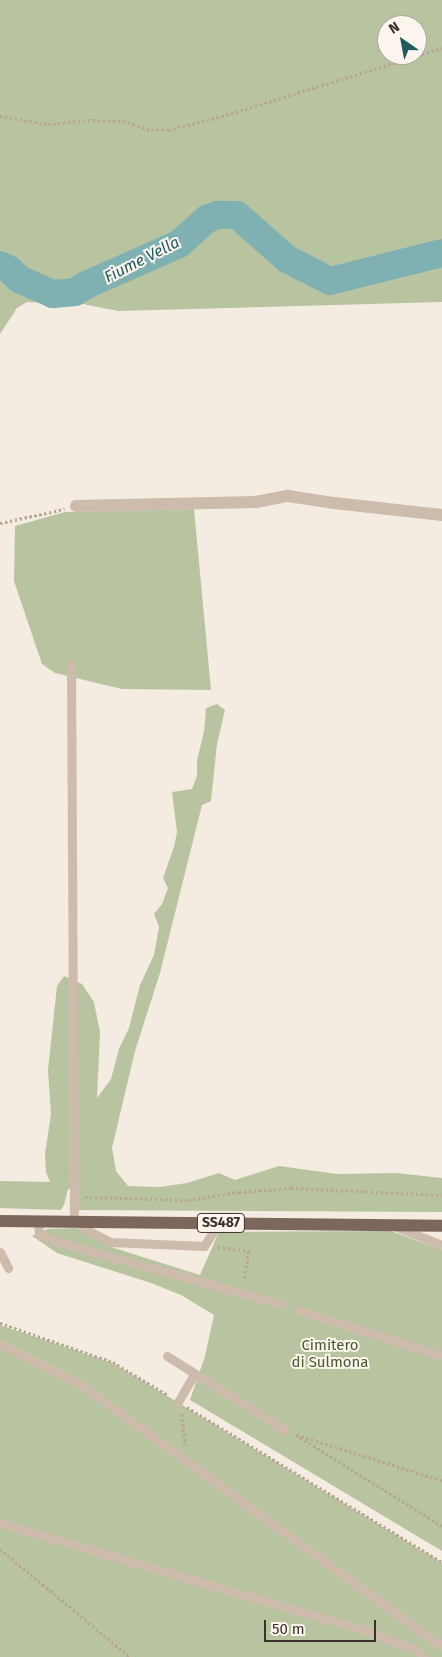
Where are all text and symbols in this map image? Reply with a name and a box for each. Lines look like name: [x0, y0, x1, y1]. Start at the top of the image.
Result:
north arrow: [377, 15, 427, 65]
text: N: [386, 18, 403, 38]
water label: Fiume Vella: [101, 233, 183, 287]
road number: SS487: [196, 1212, 246, 1234]
park label: Cimitero di Sulmona: [291, 1336, 369, 1371]
scale bar: [267, 1610, 380, 1642]
text: 50 m: [272, 1620, 305, 1638]

